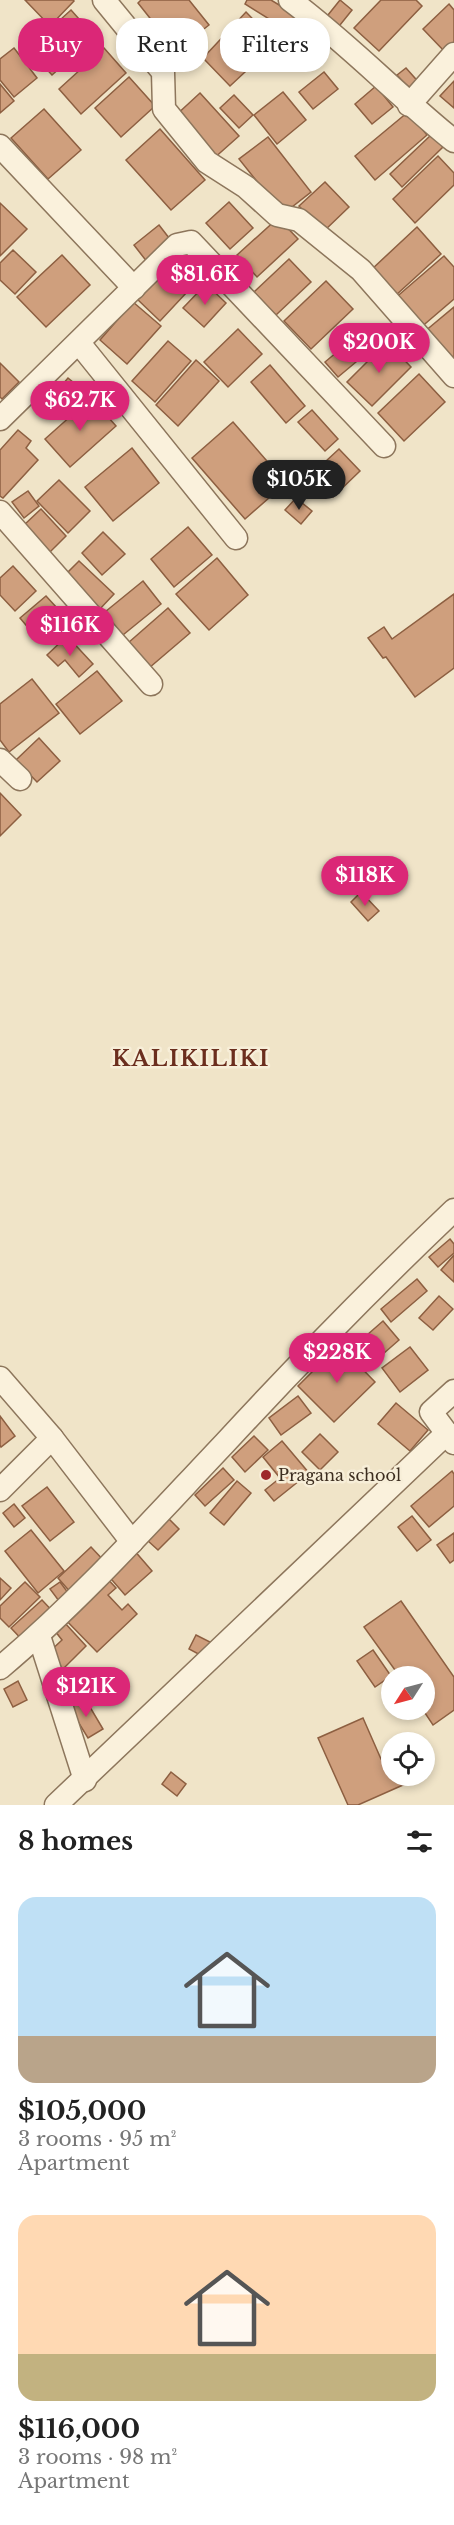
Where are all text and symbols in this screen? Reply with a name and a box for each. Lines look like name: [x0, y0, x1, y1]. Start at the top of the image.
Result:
chip: Buy: [18, 18, 104, 72]
chip: Rent: [116, 18, 208, 72]
chip: Filters: [220, 18, 330, 72]
pin: $81.6K: [156, 255, 254, 306]
text: $81.6K: [170, 262, 240, 286]
pin: $200K: [337, 323, 421, 374]
text: $200K: [343, 330, 415, 354]
pin: $62.7K: [31, 381, 129, 432]
text: $62.7K: [44, 388, 116, 412]
pin: $105K: [257, 460, 341, 511]
text: $105K: [266, 467, 332, 491]
pin: $116K: [28, 606, 112, 657]
text: $116K: [40, 613, 100, 637]
pin: $118K: [323, 856, 407, 907]
text: $118K: [335, 863, 395, 887]
district label: KALIKILIKI: [112, 1045, 270, 1072]
pin: $228K: [295, 1333, 379, 1384]
text: $228K: [303, 1340, 371, 1364]
place label: Pragana school: [278, 1465, 401, 1485]
marker: Pragana school: [259, 1468, 273, 1482]
north arrow: [381, 1666, 435, 1720]
map controls: [381, 1666, 435, 1786]
pin: $121K: [44, 1667, 128, 1718]
text: $121K: [56, 1674, 116, 1698]
button: locate: [381, 1732, 435, 1786]
text: 8 homes: [18, 1825, 133, 1857]
icon: filters: [403, 1825, 436, 1858]
icon: home: [173, 1936, 281, 2044]
text: $105,000: [18, 2095, 146, 2127]
text: 3 rooms · 95 m²: [18, 2127, 176, 2151]
text: Apartment: [18, 2151, 129, 2175]
icon: home: [173, 2254, 281, 2362]
text: $116,000: [18, 2413, 140, 2445]
text: 3 rooms · 98 m²: [18, 2445, 177, 2469]
text: Apartment: [18, 2469, 129, 2493]

